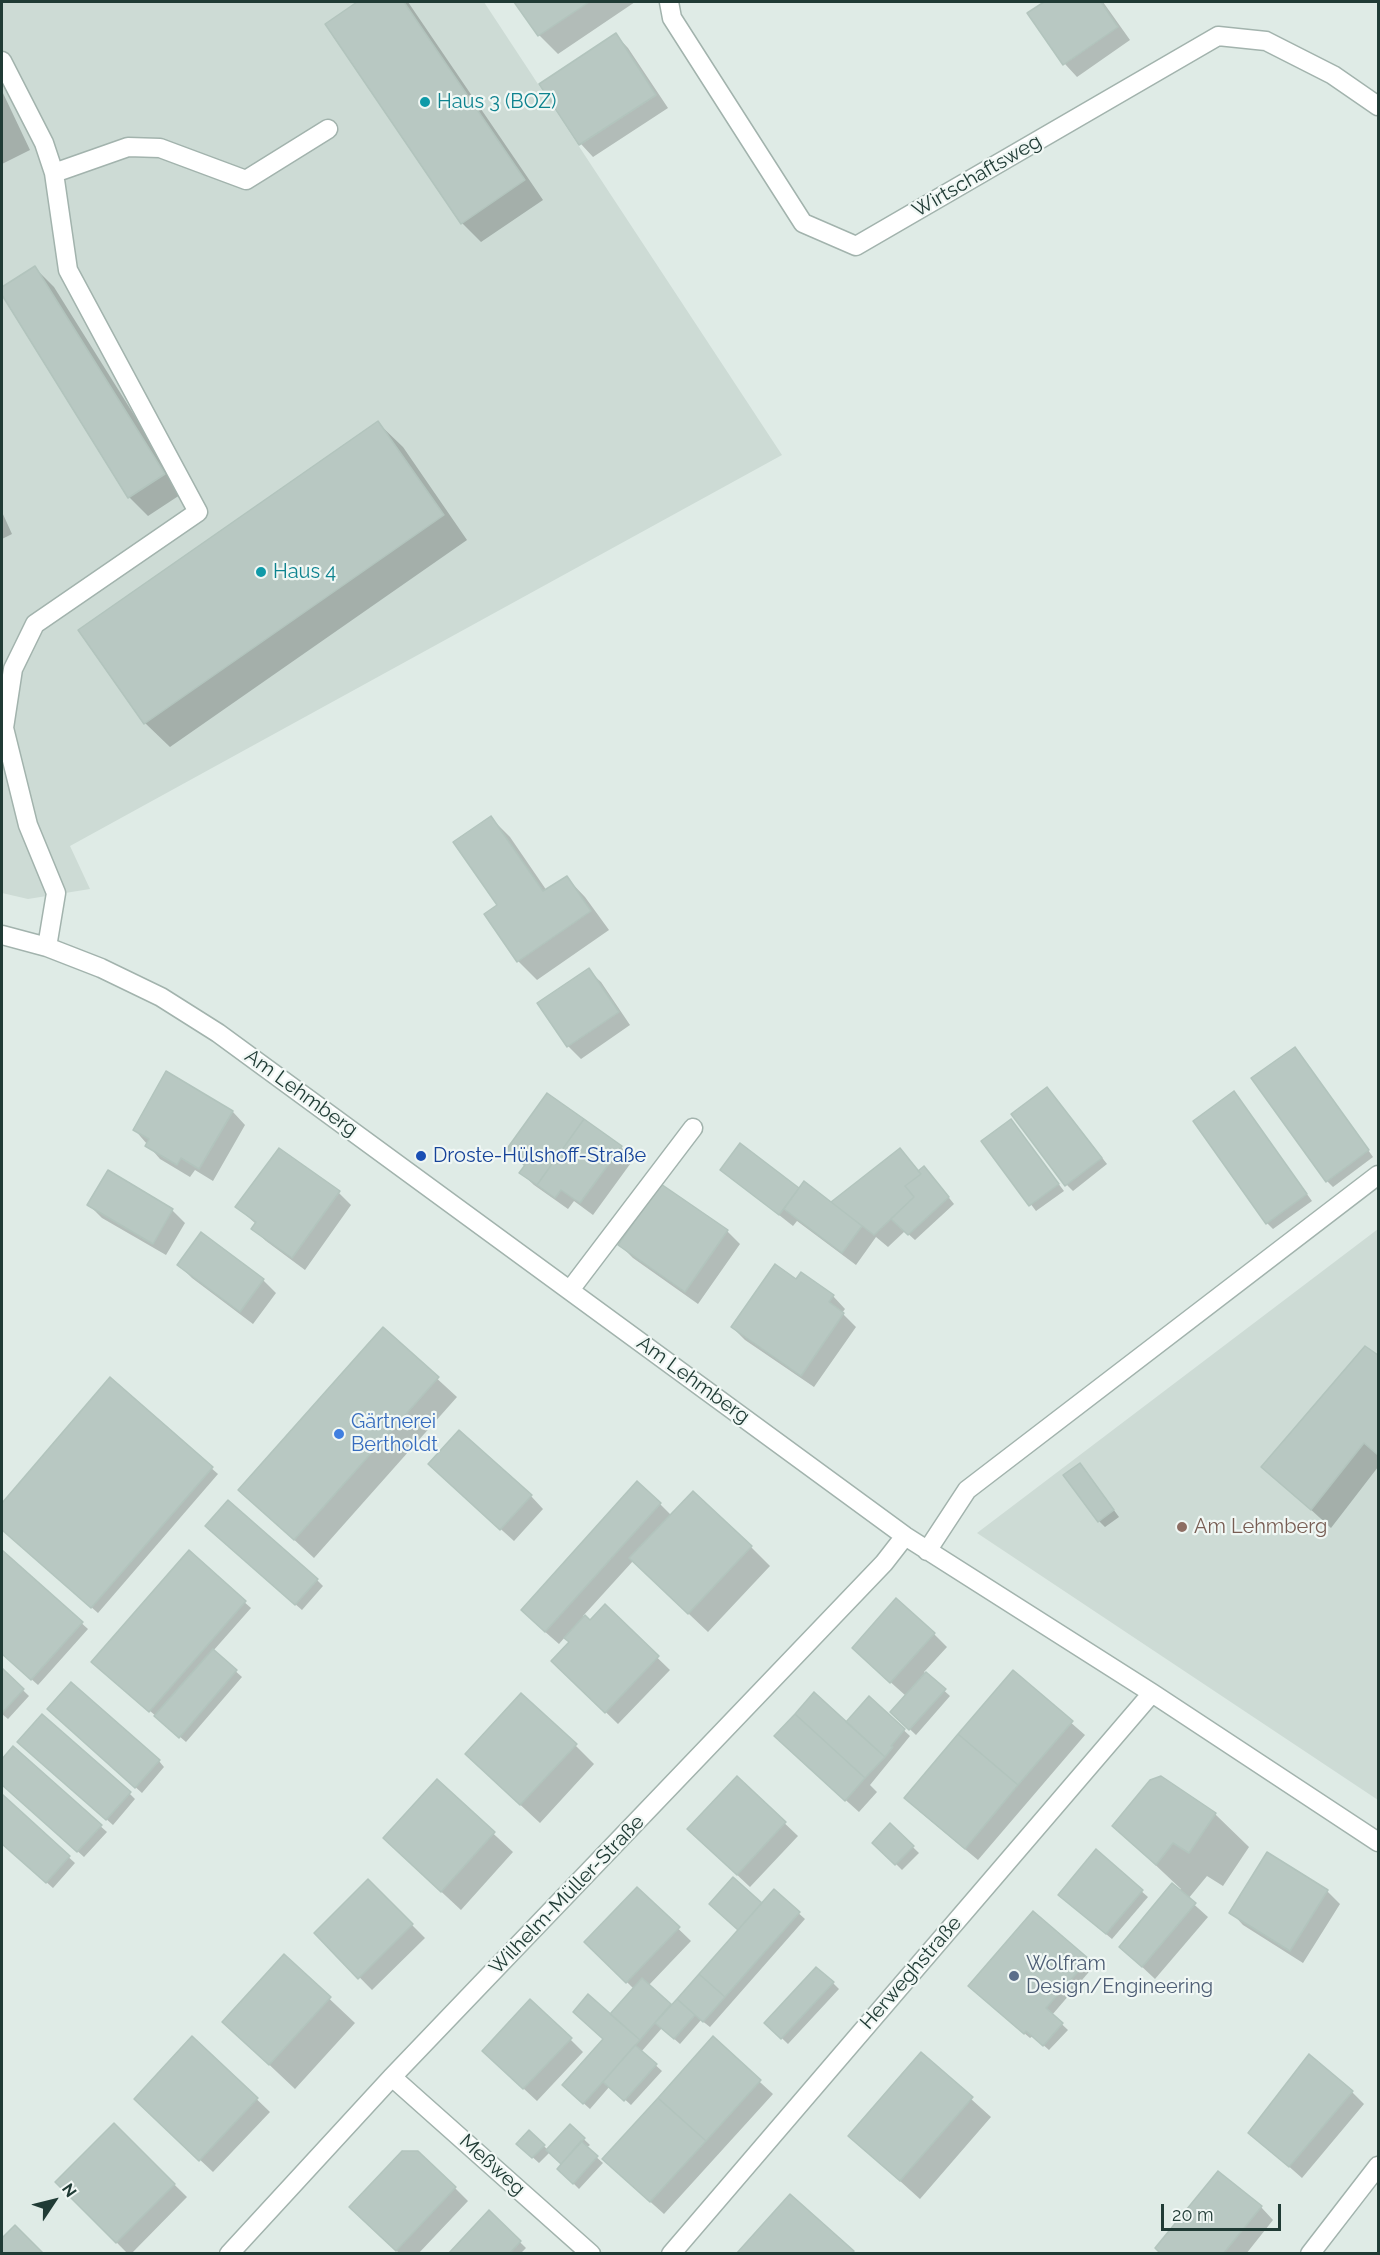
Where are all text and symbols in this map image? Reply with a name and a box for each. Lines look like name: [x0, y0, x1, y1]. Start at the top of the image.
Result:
place label: Haus 3 (BOZ): [437, 90, 556, 114]
marker: Haus 3 (BOZ): [418, 95, 432, 109]
street label: Wirtschaftsweg: [908, 129, 1046, 223]
place label: Haus 4: [273, 560, 336, 584]
marker: Haus 4: [254, 565, 268, 579]
street label: Am Lehmberg: [240, 1044, 362, 1142]
place label: Droste-Hülshoff-Straße: [433, 1144, 646, 1168]
marker: Droste-Hülshoff-Straße: [414, 1149, 428, 1163]
street label: Am Lehmberg: [632, 1331, 754, 1429]
place label: Gärtnerei Bertholdt: [351, 1410, 438, 1457]
marker: Gärtnerei Bertholdt: [332, 1427, 346, 1441]
place label: Am Lehmberg: [1194, 1515, 1327, 1539]
marker: Am Lehmberg: [1175, 1520, 1189, 1534]
street label: Wilhelm-Müller-Straße: [485, 1810, 649, 1980]
street label: Herweghstraße: [855, 1912, 967, 2034]
place label: Wolfram Design/Engineering: [1026, 1952, 1213, 1999]
marker: Wolfram Design/Engineering: [1007, 1969, 1021, 1983]
street label: Meßweg: [454, 2129, 530, 2201]
north arrow: [24, 2171, 84, 2231]
text: N: [58, 2180, 80, 2201]
scale bar: [1164, 2192, 1284, 2230]
text: 20 m: [1172, 2204, 1214, 2225]

